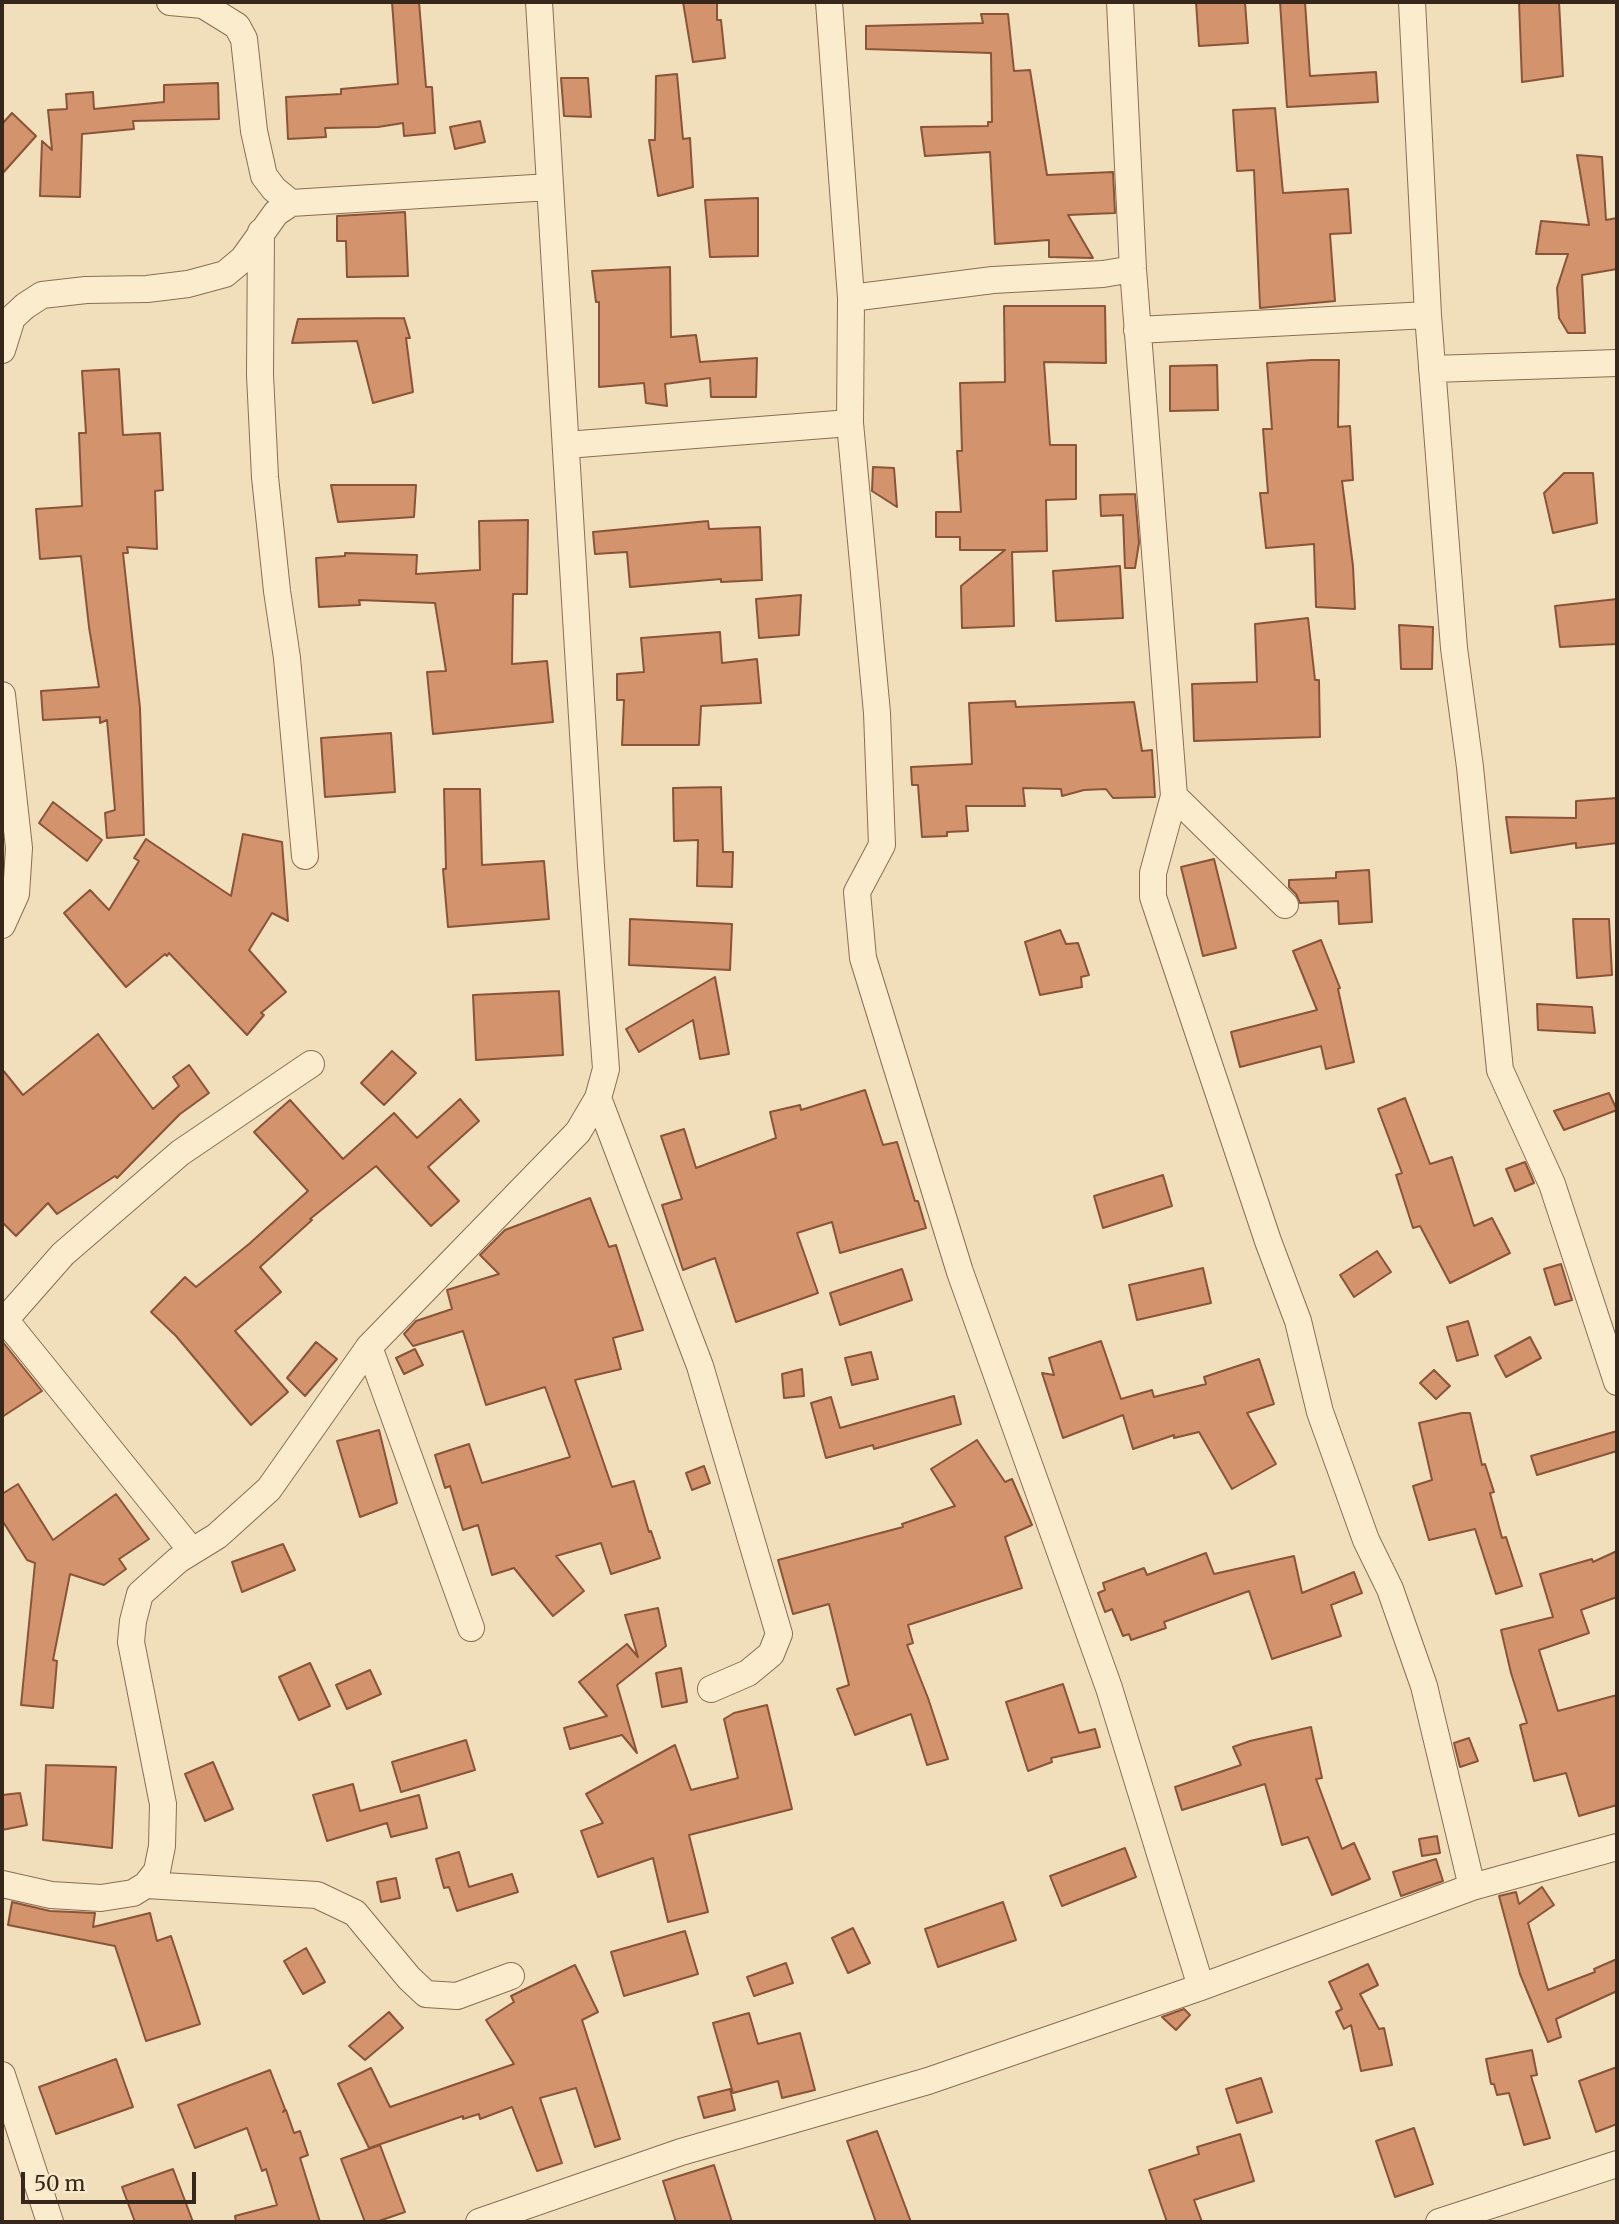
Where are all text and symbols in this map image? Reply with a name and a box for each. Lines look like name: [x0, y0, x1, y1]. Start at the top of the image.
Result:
scale bar: [24, 2158, 200, 2202]
text: 50 m: [34, 2170, 85, 2197]

